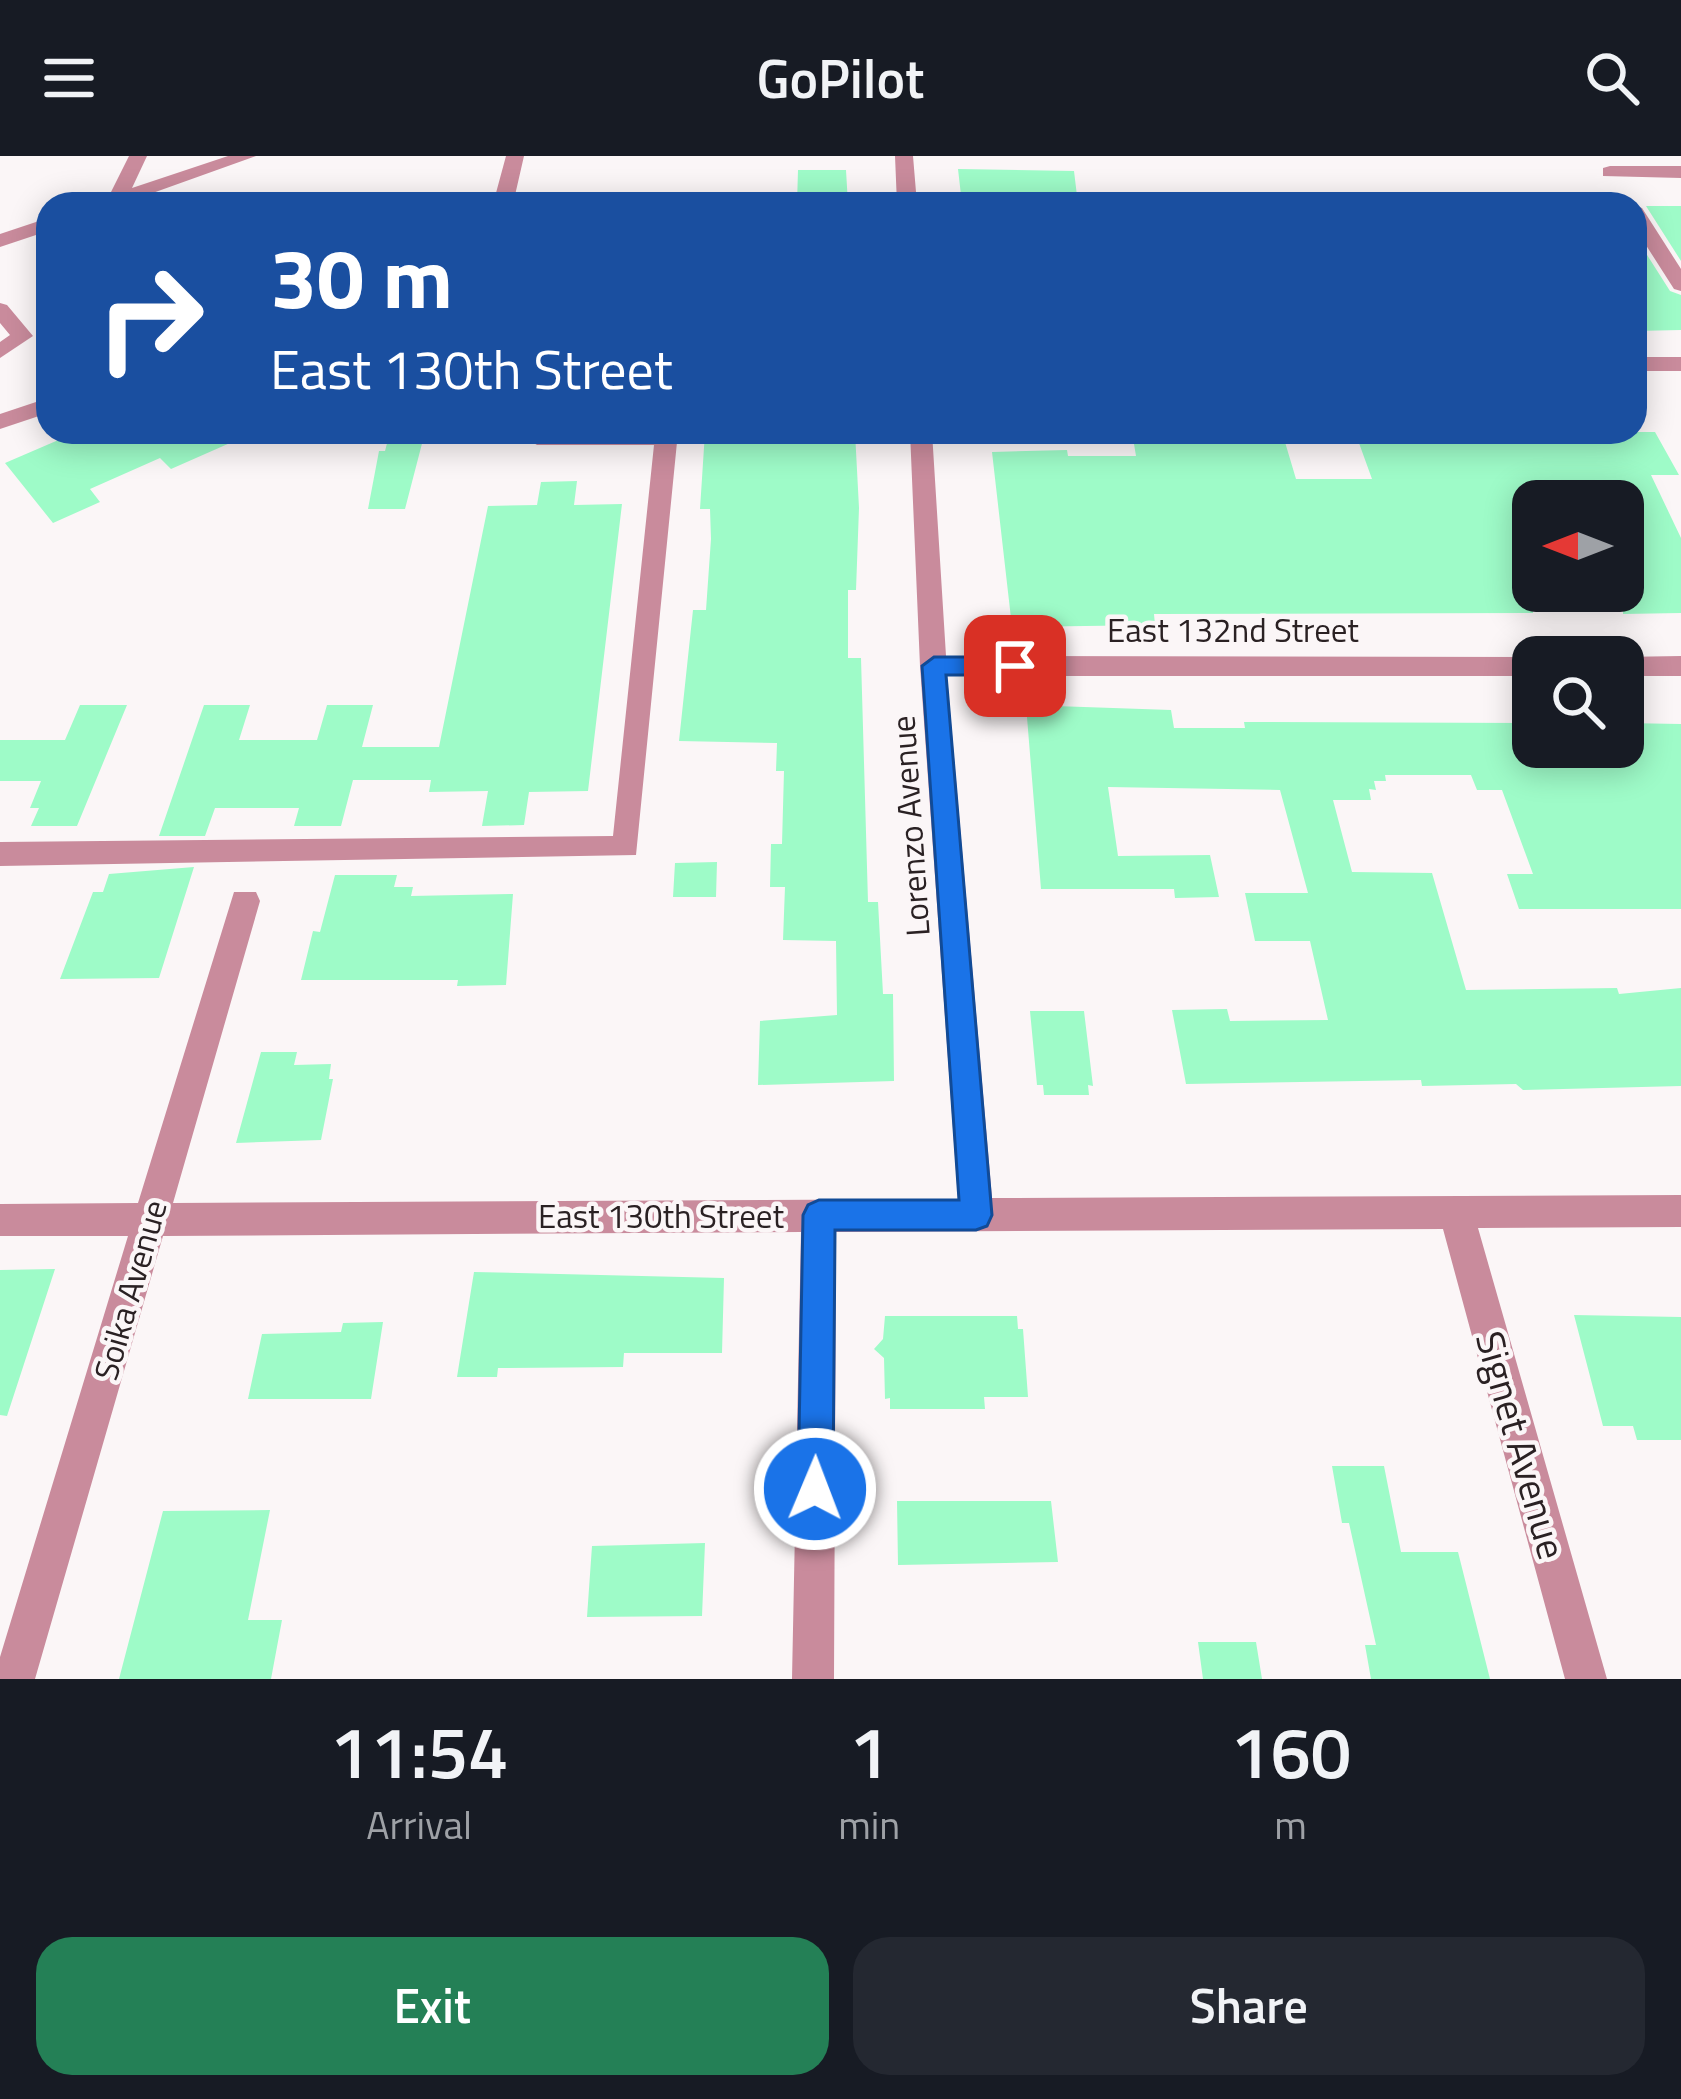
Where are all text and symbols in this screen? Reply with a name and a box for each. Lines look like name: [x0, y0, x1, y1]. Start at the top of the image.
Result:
text: GoPilot: [757, 37, 924, 119]
icon: menu: [36, 45, 102, 111]
icon: search: [1579, 45, 1645, 111]
text: 30 m: [270, 213, 453, 341]
icon: right: [72, 240, 228, 396]
text: East 130th Street: [270, 328, 673, 410]
north arrow: [1512, 480, 1644, 612]
map controls: [1512, 480, 1644, 768]
street label: East 132nd Street: [1107, 605, 1359, 655]
pin: [964, 615, 1066, 717]
icon: arrive: [982, 633, 1048, 699]
button: search: [1512, 636, 1644, 768]
street label: Lorenzo Avenue: [877, 714, 943, 938]
street label: East 130th Street: [538, 1191, 784, 1241]
street label: Soika Avenue: [80, 1194, 180, 1386]
street label: Signet Avenue: [1461, 1324, 1582, 1566]
position arrow: [752, 1426, 878, 1552]
text: 11:54: [330, 1696, 508, 1806]
text: 1: [849, 1696, 889, 1806]
text: 160: [1230, 1696, 1351, 1806]
text: Arrival: [366, 1795, 472, 1854]
text: min: [838, 1795, 900, 1854]
text: m: [1274, 1795, 1307, 1854]
button: Exit: [36, 1937, 829, 2075]
button: Share: [853, 1937, 1645, 2075]

